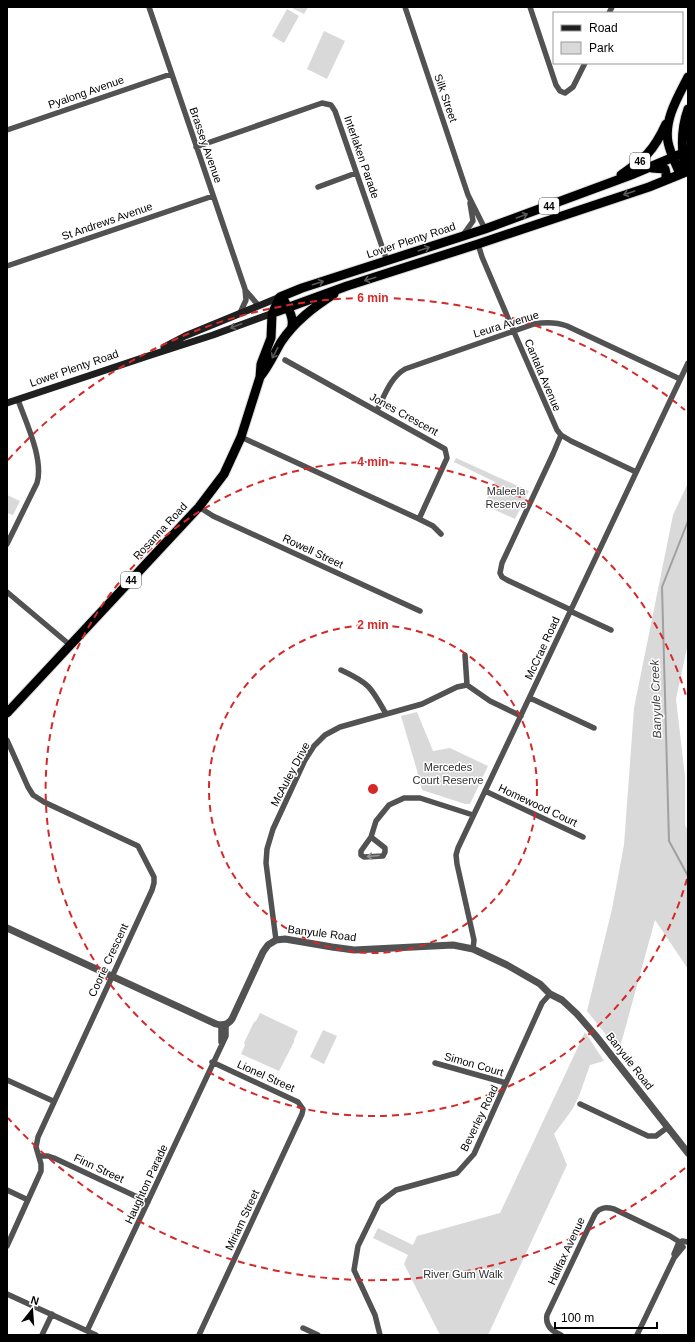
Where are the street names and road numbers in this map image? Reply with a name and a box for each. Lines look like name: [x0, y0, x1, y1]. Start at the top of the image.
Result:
street label: Silk Street: [432, 72, 460, 124]
street label: Pyalong Avenue: [47, 73, 125, 111]
street label: Brassey Avenue: [187, 106, 225, 184]
street label: Interlaken Parade: [342, 114, 382, 200]
road number: 46: [630, 153, 650, 169]
road number: 44: [539, 198, 559, 214]
street label: St Andrews Avenue: [60, 200, 154, 242]
street label: Lower Plenty Road: [365, 220, 457, 260]
street label: Leura Avenue: [472, 308, 540, 340]
street label: Cantala Avenue: [522, 337, 564, 413]
street label: Lower Plenty Road: [28, 347, 120, 389]
street label: Jones Crescent: [368, 390, 440, 438]
street label: Rosanna Road: [131, 500, 189, 562]
street label: Rowell Street: [281, 532, 345, 570]
road number: 44: [121, 572, 141, 588]
street label: McCrae Road: [522, 615, 562, 681]
street label: McAuley Drive: [268, 740, 312, 808]
street label: Homewood Court: [497, 781, 579, 829]
street label: Coorie Crescent: [86, 921, 130, 999]
street label: Banyule Road: [287, 923, 357, 943]
street label: Banyule Road: [604, 1030, 656, 1092]
street label: Simon Court: [443, 1050, 505, 1078]
street label: Lionel Street: [235, 1058, 297, 1094]
street label: Beverley Road: [458, 1083, 500, 1153]
street label: Haughton Parade: [122, 1142, 170, 1226]
street label: Finn Street: [72, 1151, 126, 1185]
street label: Miriam Street: [223, 1188, 261, 1252]
street label: Halifax Avenue: [545, 1215, 587, 1287]

